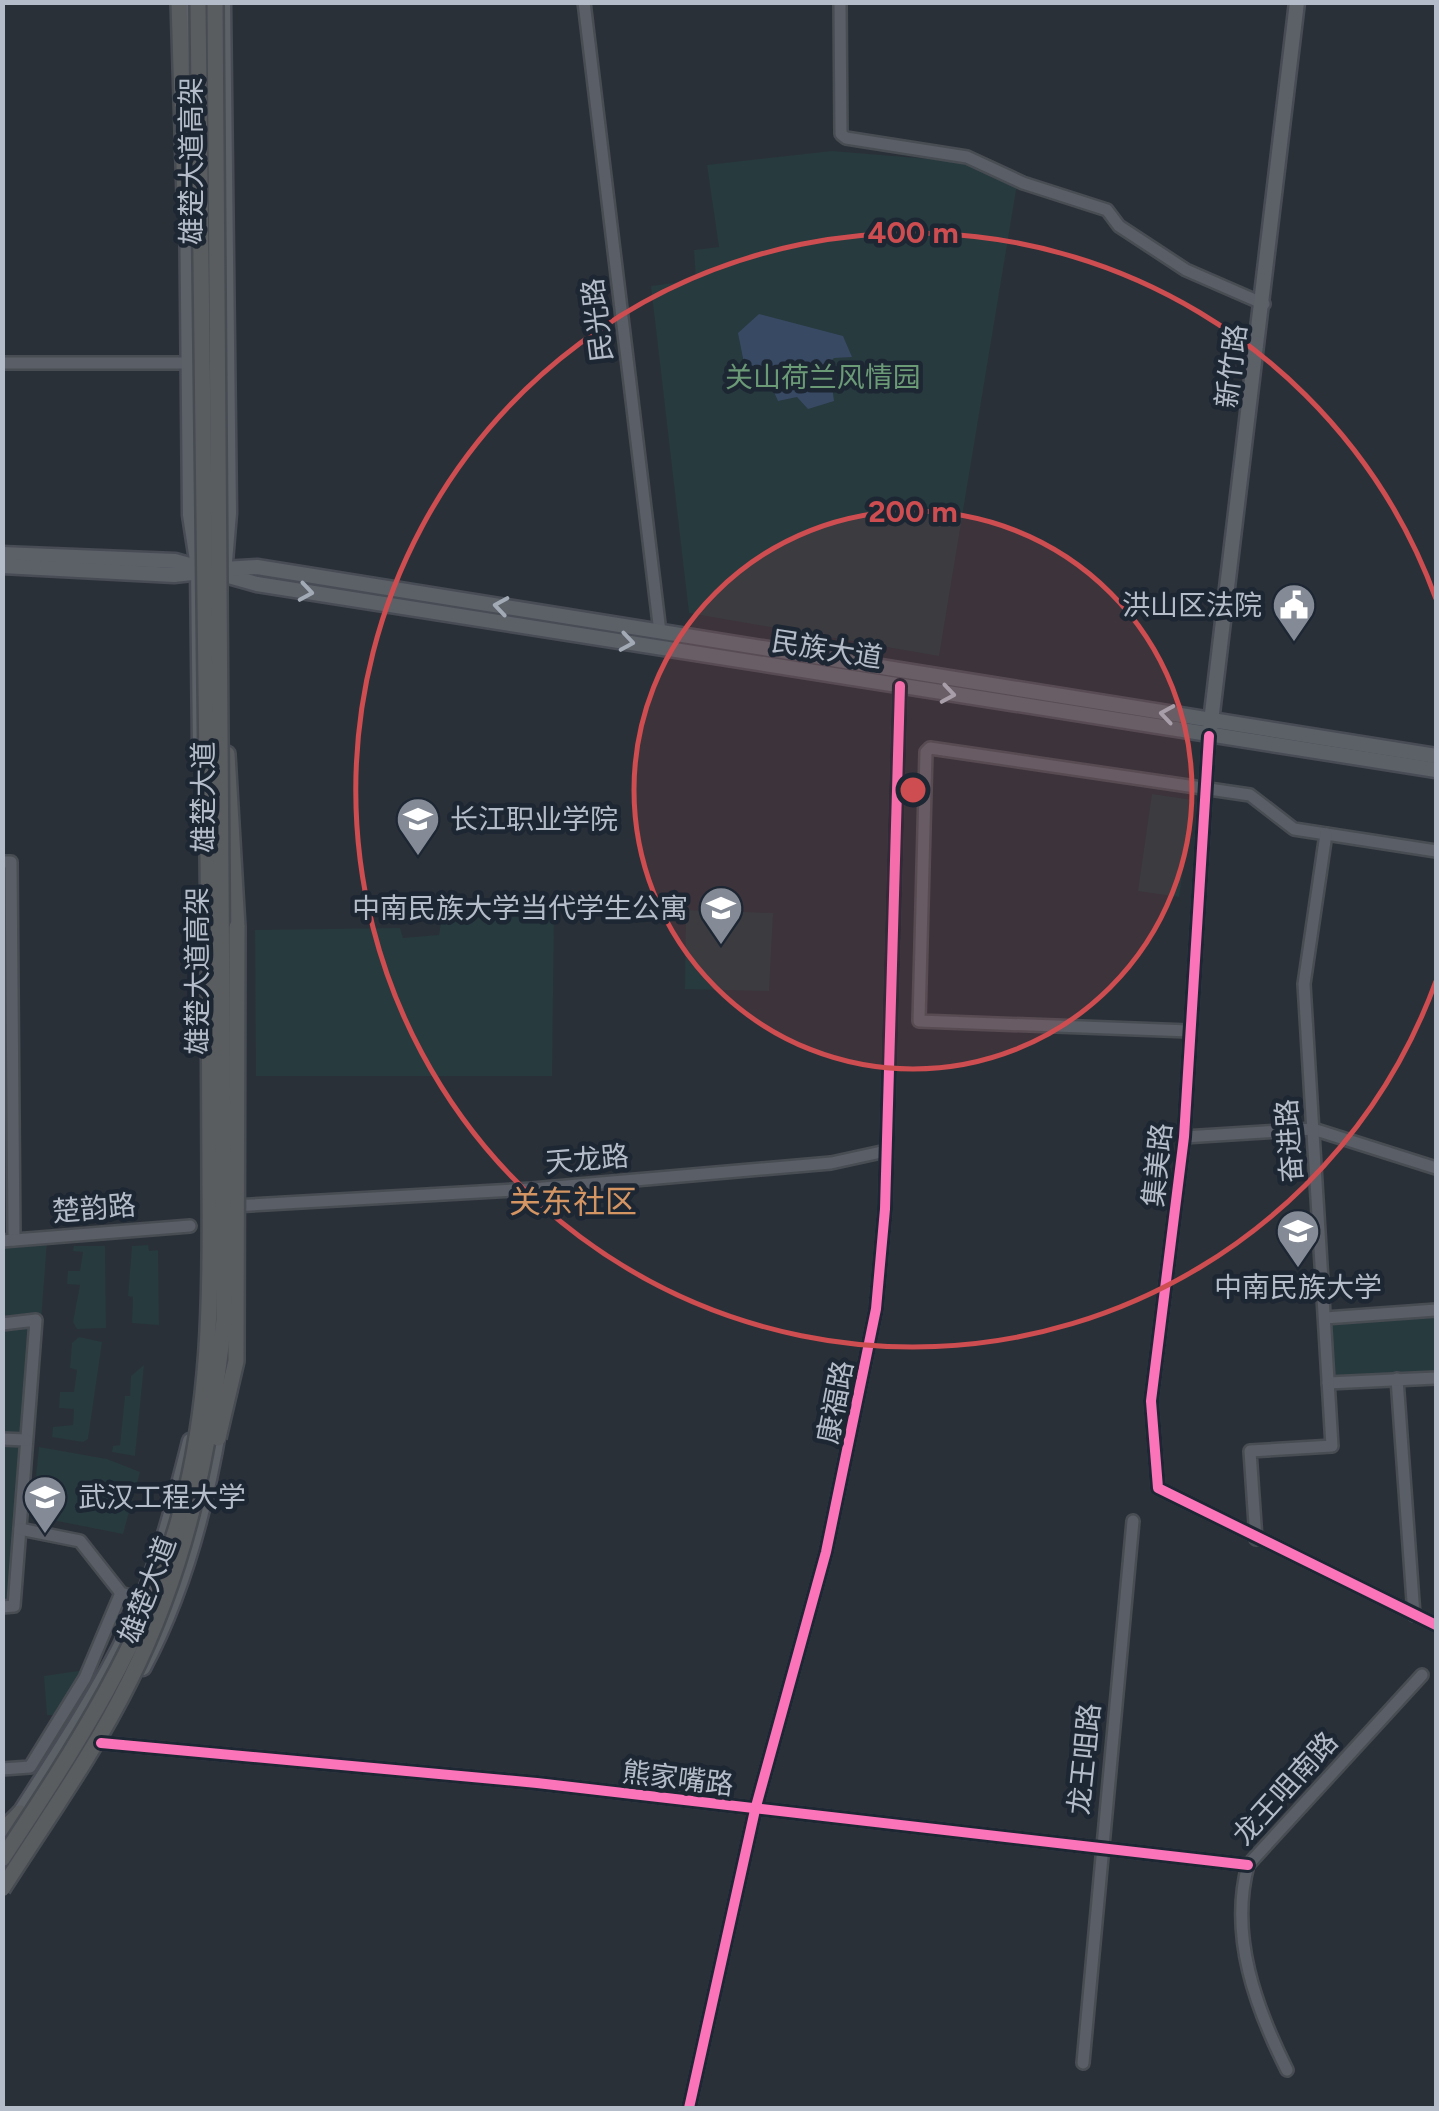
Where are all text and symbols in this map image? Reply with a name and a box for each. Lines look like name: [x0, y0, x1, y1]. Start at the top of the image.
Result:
street label: 雄楚大道高架: [174, 77, 208, 245]
text: 400 m: [867, 214, 959, 251]
street label: 民光路: [575, 276, 619, 364]
street label: 新竹路: [1209, 322, 1253, 410]
park label: 关山荷兰风情园: [725, 360, 921, 394]
text: 200 m: [868, 493, 958, 530]
one-way arrow: [298, 580, 315, 601]
public building icon: 洪山区法院: [1271, 582, 1317, 643]
place label: 洪山区法院: [1122, 588, 1262, 622]
one-way arrow: [493, 596, 509, 617]
street label: 民族大道: [769, 623, 885, 675]
one-way arrow: [619, 631, 636, 652]
one-way arrow: [940, 682, 957, 703]
one-way arrow: [1159, 704, 1176, 725]
street label: 雄楚大道: [186, 741, 220, 853]
centre of rings: [895, 772, 931, 808]
school or university icon: 长江职业学院: [395, 796, 441, 857]
place label: 长江职业学院: [450, 802, 618, 836]
school or university icon: 中南民族大学当代学生公寓: [698, 885, 744, 946]
street label: 雄楚大道高架: [180, 887, 214, 1055]
place label: 中南民族大学当代学生公寓: [352, 891, 688, 925]
street label: 奋进路: [1269, 1098, 1309, 1184]
street label: 集美路: [1136, 1121, 1178, 1209]
street label: 天龙路: [544, 1138, 630, 1180]
district label: 关东社区: [509, 1183, 637, 1221]
street label: 楚韵路: [51, 1187, 137, 1229]
school or university icon: 中南民族大学: [1275, 1208, 1321, 1269]
place label: 中南民族大学: [1214, 1270, 1382, 1304]
street label: 康福路: [810, 1358, 860, 1446]
school or university icon: 武汉工程大学: [22, 1474, 68, 1535]
place label: 武汉工程大学: [78, 1480, 246, 1514]
street label: 雄楚大道: [111, 1532, 183, 1648]
street label: 龙王咀路: [1061, 1702, 1107, 1816]
street label: 龙王咀南路: [1226, 1725, 1344, 1851]
street label: 熊家嘴路: [620, 1754, 736, 1802]

